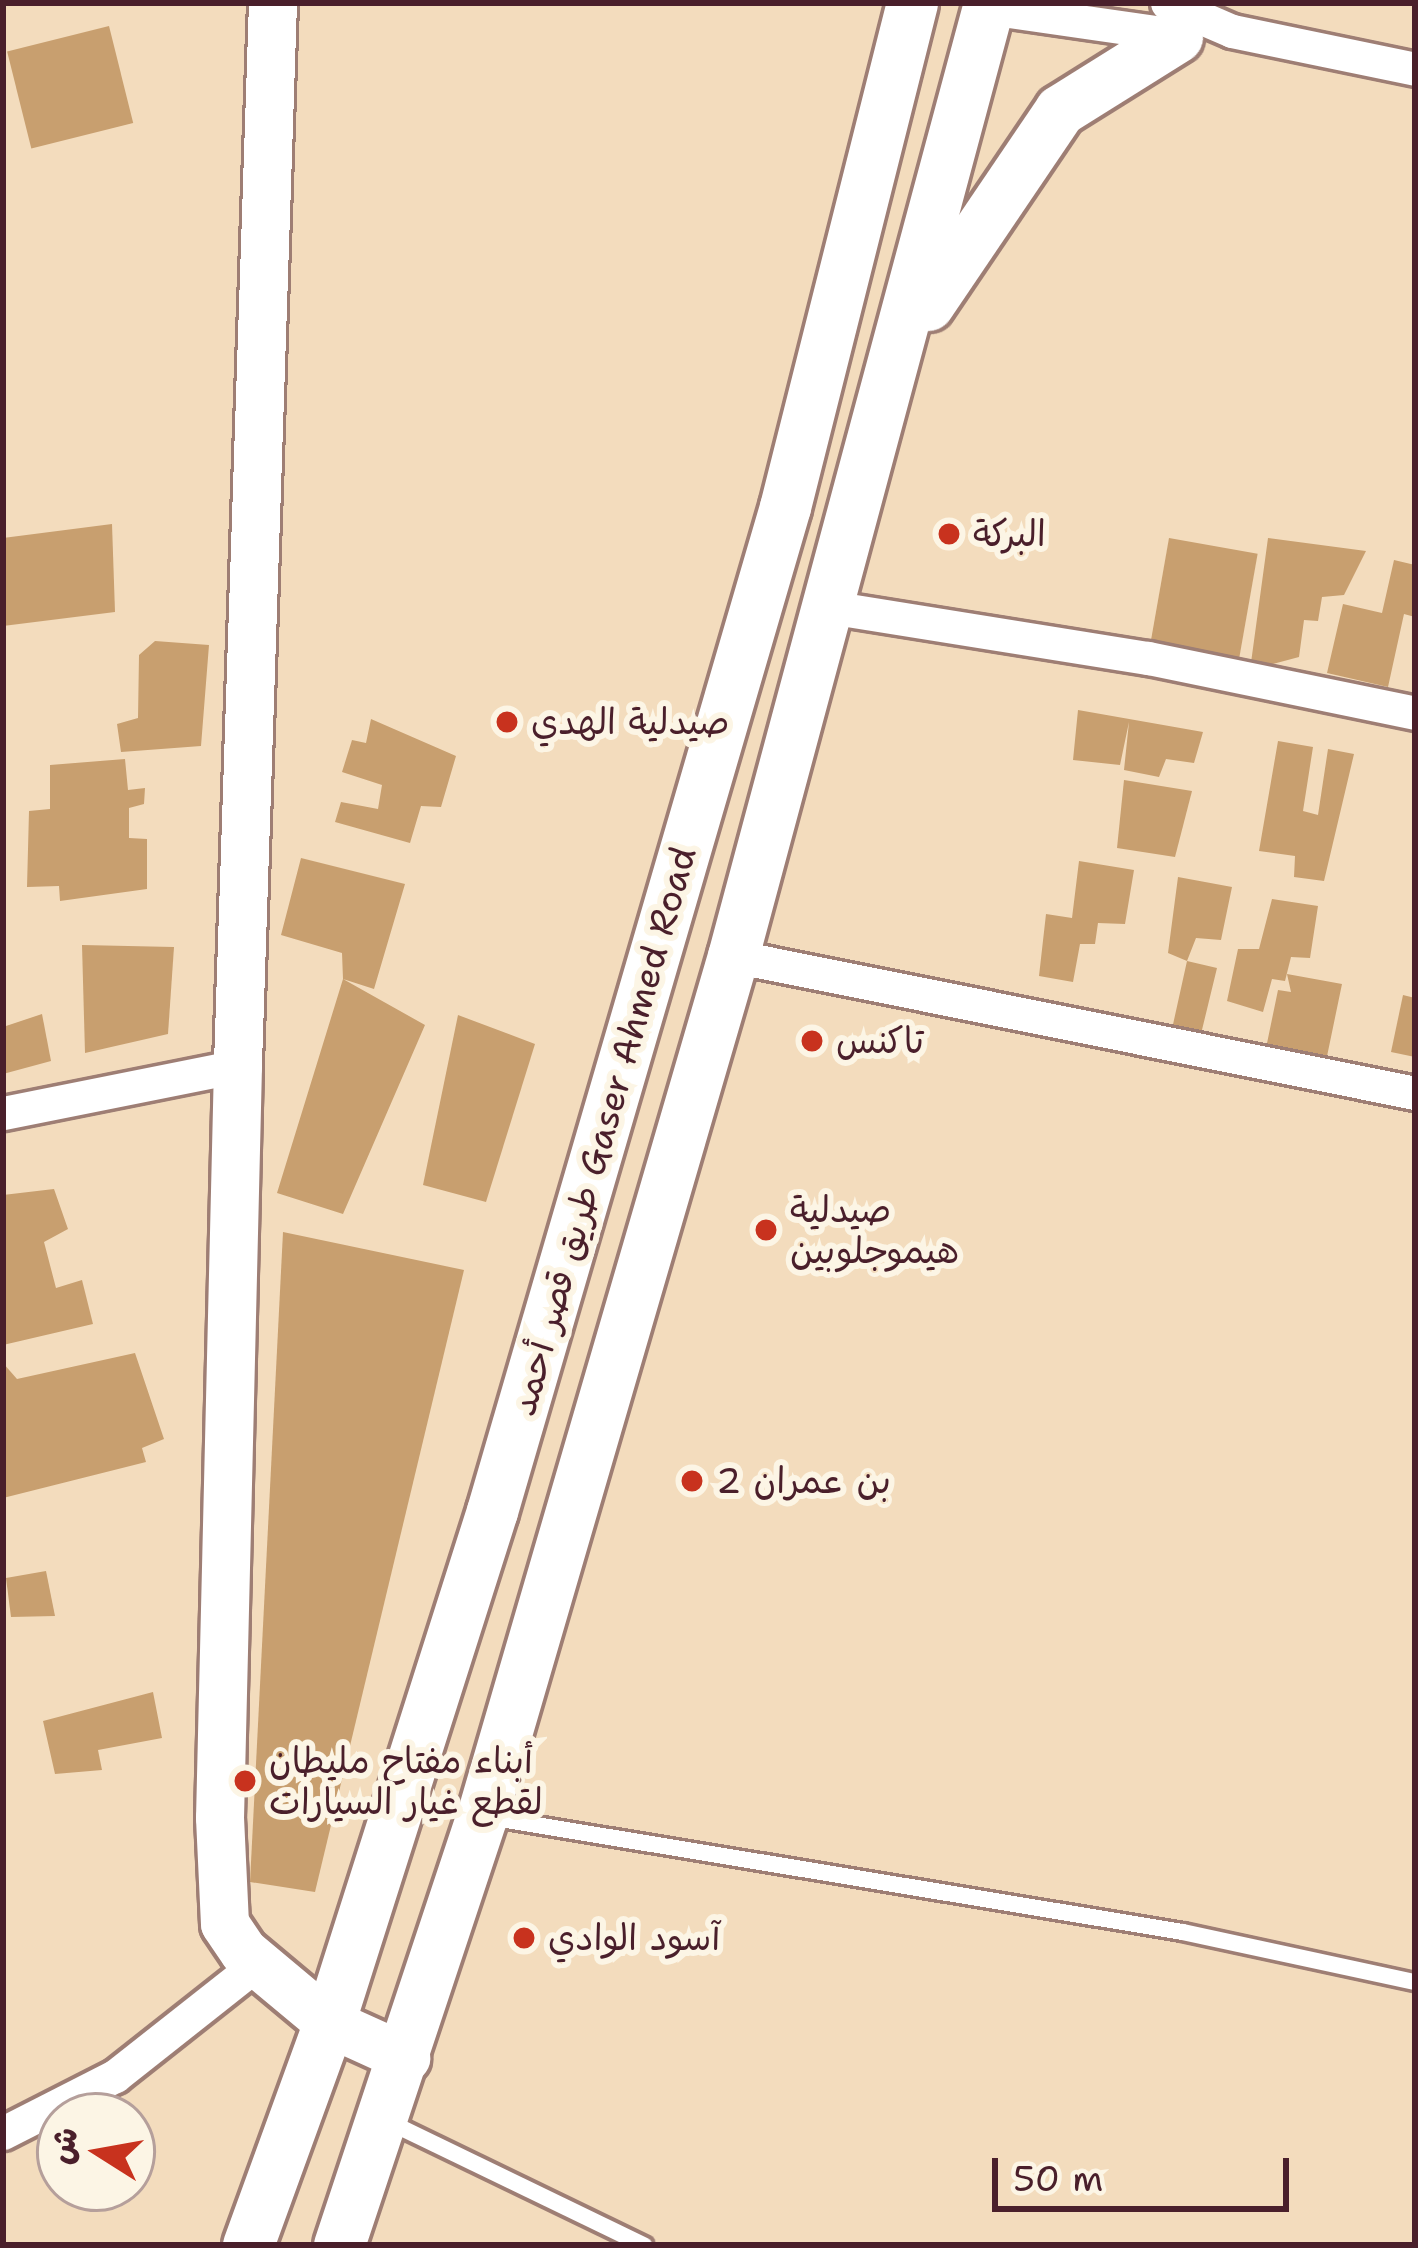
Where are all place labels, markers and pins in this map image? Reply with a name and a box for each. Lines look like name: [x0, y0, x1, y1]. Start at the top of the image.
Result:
place label: البركة: [973, 512, 1046, 556]
marker: البركة: [936, 521, 962, 547]
place label: صيدلية الهدي: [531, 700, 730, 744]
marker: صيدلية الهدي: [494, 709, 520, 735]
place label: تاكنس: [836, 1019, 924, 1063]
marker: تاكنس: [799, 1028, 825, 1054]
place label: صيدلية هيموجلوبين: [790, 1187, 959, 1272]
marker: صيدلية هيموجلوبين: [753, 1217, 779, 1243]
place label: بن عمران 2: [716, 1459, 891, 1503]
marker: بن عمران 2: [679, 1468, 705, 1494]
place label: أبناء مفتاح مليطان لقطع غيار السيارات: [269, 1738, 543, 1823]
marker: أبناء مفتاح مليطان لقطع غيار السيارات: [232, 1768, 258, 1794]
place label: آسود الوادي: [548, 1916, 720, 1960]
marker: آسود الوادي: [511, 1925, 537, 1951]

